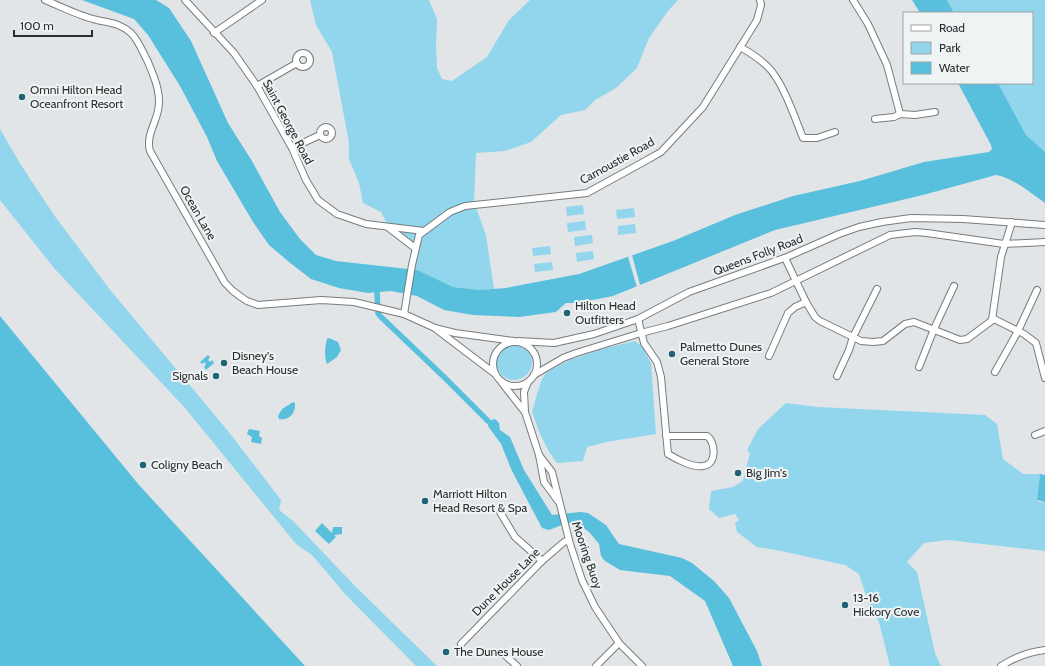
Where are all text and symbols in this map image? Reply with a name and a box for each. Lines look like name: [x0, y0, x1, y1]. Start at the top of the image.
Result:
scale bar: [14, 12, 92, 38]
legend: [903, 12, 1033, 84]
text: 100 m: [20, 18, 54, 33]
text: Road: [939, 20, 965, 35]
text: Park: [939, 40, 961, 55]
text: Water: [939, 60, 970, 75]
street label: Saint George Road: [260, 77, 317, 167]
place label: Omni Hilton Head Oceanfront Resort: [30, 82, 123, 111]
marker: Omni Hilton Head Oceanfront Resort: [17, 92, 27, 102]
street label: Carnoustie Road: [577, 134, 657, 187]
street label: Ocean Lane: [177, 183, 220, 243]
street label: Queens Folly Road: [711, 231, 805, 279]
place label: Hilton Head Outfitters: [575, 298, 636, 327]
marker: Hilton Head Outfitters: [562, 308, 572, 318]
place label: Palmetto Dunes General Store: [680, 339, 762, 368]
place label: Disney's Beach House: [232, 348, 298, 377]
marker: Palmetto Dunes General Store: [667, 349, 677, 359]
marker: Disney's Beach House: [219, 358, 229, 368]
place label: Signals: [172, 368, 208, 383]
marker: Signals: [211, 371, 221, 381]
place label: Coligny Beach: [151, 457, 223, 472]
marker: Coligny Beach: [138, 460, 148, 470]
place label: Big Jim's: [746, 465, 787, 480]
marker: Big Jim's: [733, 468, 743, 478]
place label: Marriott Hilton Head Resort & Spa: [433, 486, 527, 515]
marker: Marriott Hilton Head Resort & Spa: [420, 496, 430, 506]
street label: Mooring Buoy: [569, 519, 606, 591]
street label: Dune House Lane: [468, 544, 543, 619]
place label: 13-16 Hickory Cove: [853, 590, 919, 619]
marker: 13-16 Hickory Cove: [840, 600, 850, 610]
place label: The Dunes House: [454, 644, 543, 659]
marker: The Dunes House: [441, 647, 451, 657]

